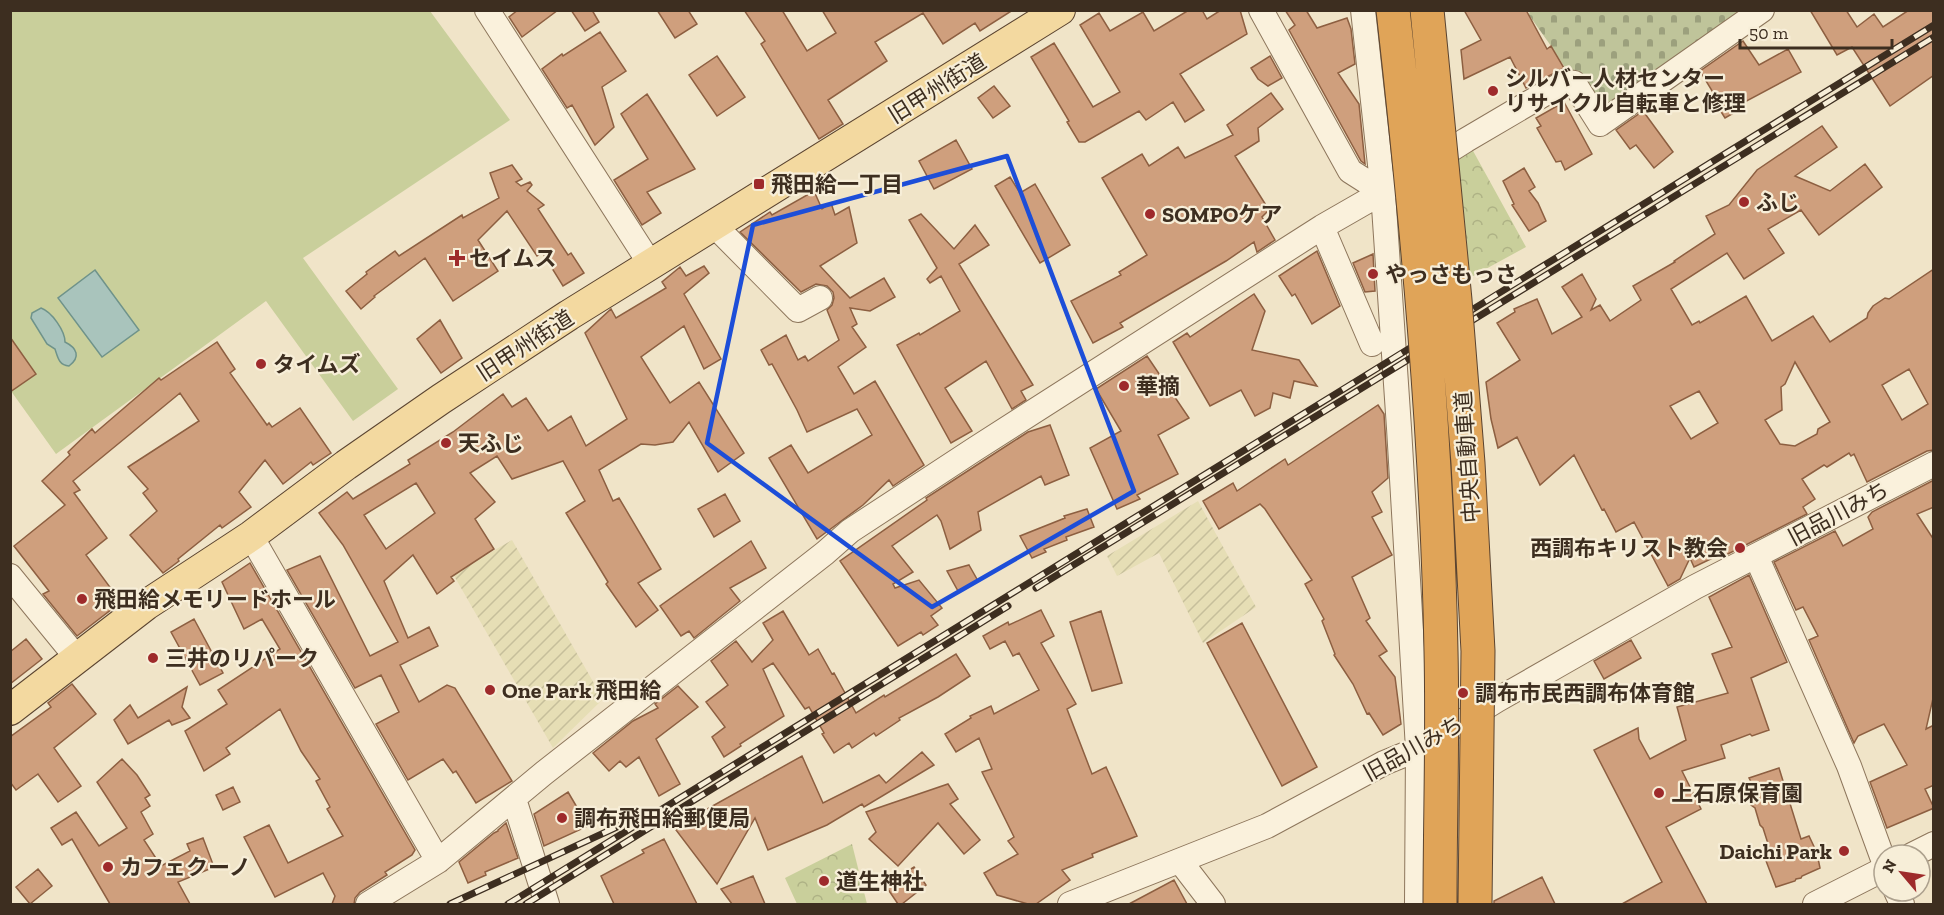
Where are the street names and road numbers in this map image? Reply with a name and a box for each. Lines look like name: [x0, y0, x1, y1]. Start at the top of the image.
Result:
street label: 旧甲州街道: [883, 48, 991, 129]
street label: 旧甲州街道: [472, 304, 579, 387]
street label: 中央自動車道: [1449, 390, 1486, 524]
street label: 旧品川みち: [1783, 476, 1893, 551]
street label: 旧品川みち: [1359, 710, 1468, 787]

